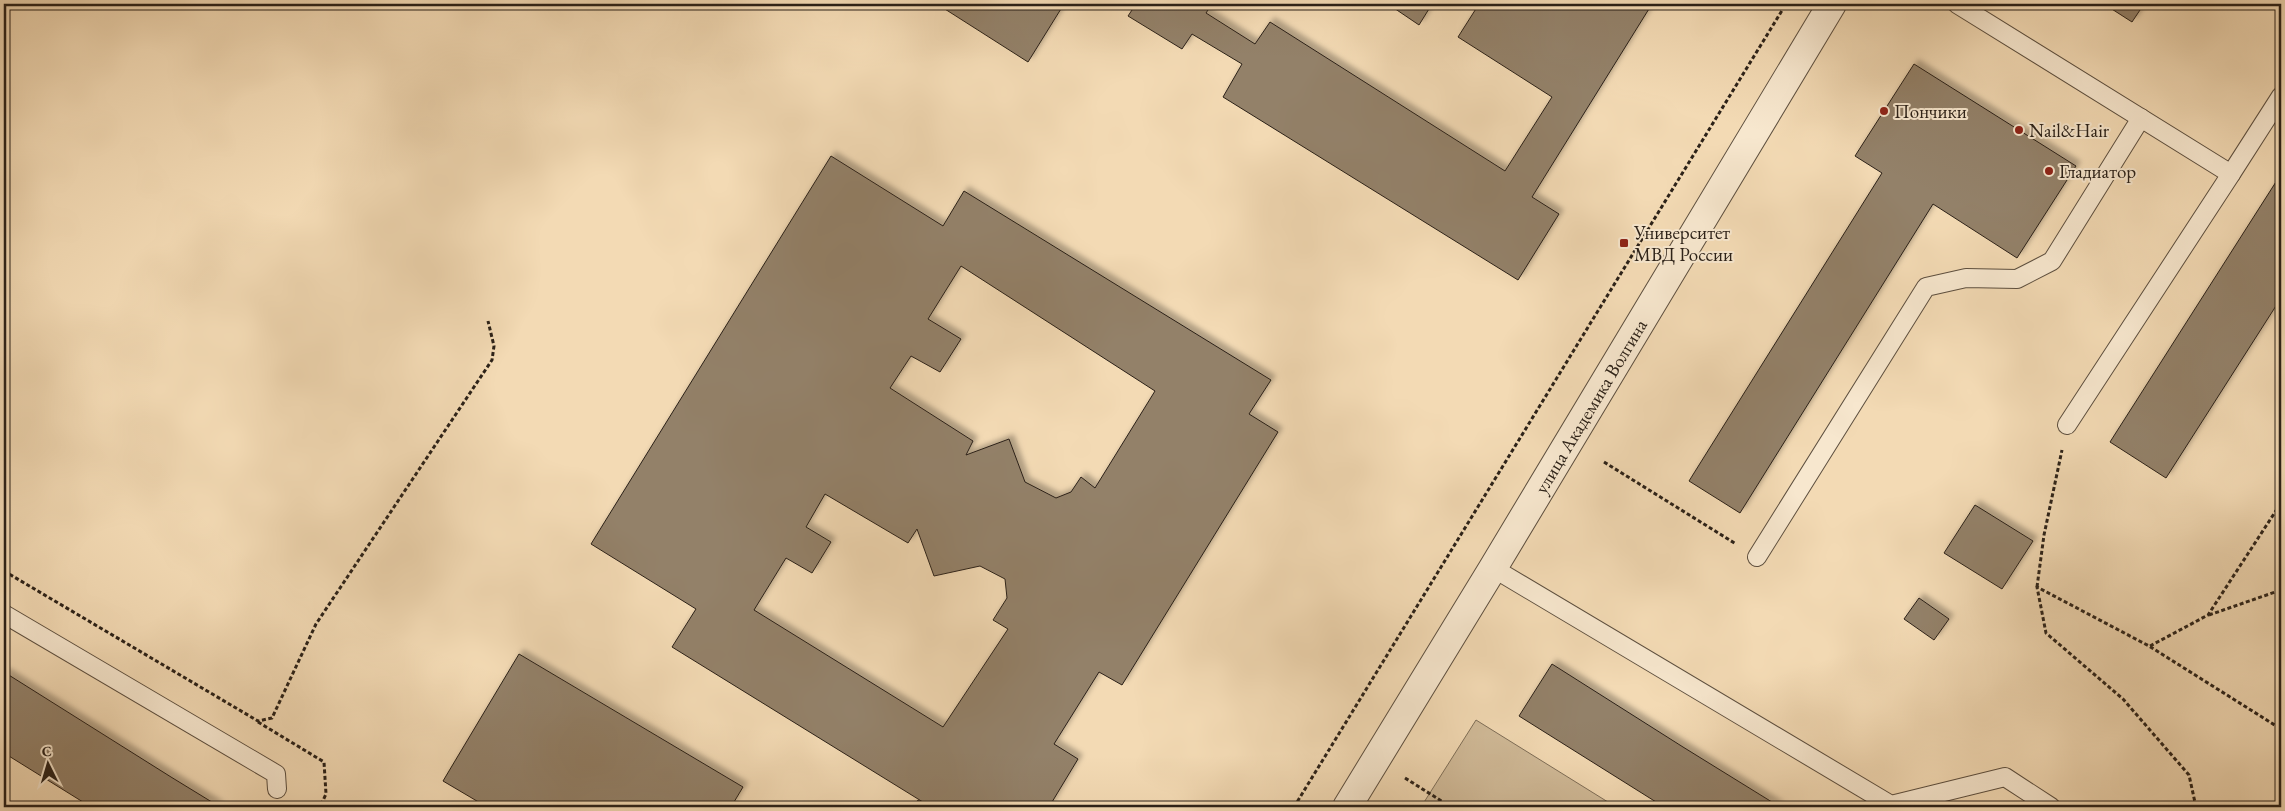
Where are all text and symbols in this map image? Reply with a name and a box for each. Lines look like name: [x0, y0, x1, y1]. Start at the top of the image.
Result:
place label: Пончики: [1894, 99, 1967, 124]
marker: Пончики: [1878, 105, 1890, 117]
place label: Nail&Hair: [2029, 118, 2110, 143]
marker: Nail&Hair: [2013, 124, 2025, 136]
place label: Гладиатор: [2059, 159, 2136, 184]
marker: Гладиатор: [2043, 165, 2055, 177]
place label: Университет МВД России: [1633, 220, 1733, 267]
marker: Университет МВД России: [1618, 237, 1630, 249]
street label: улица Академика Волгина: [1529, 314, 1653, 498]
north arrow: [22, 738, 72, 788]
text: С: [41, 742, 53, 760]

